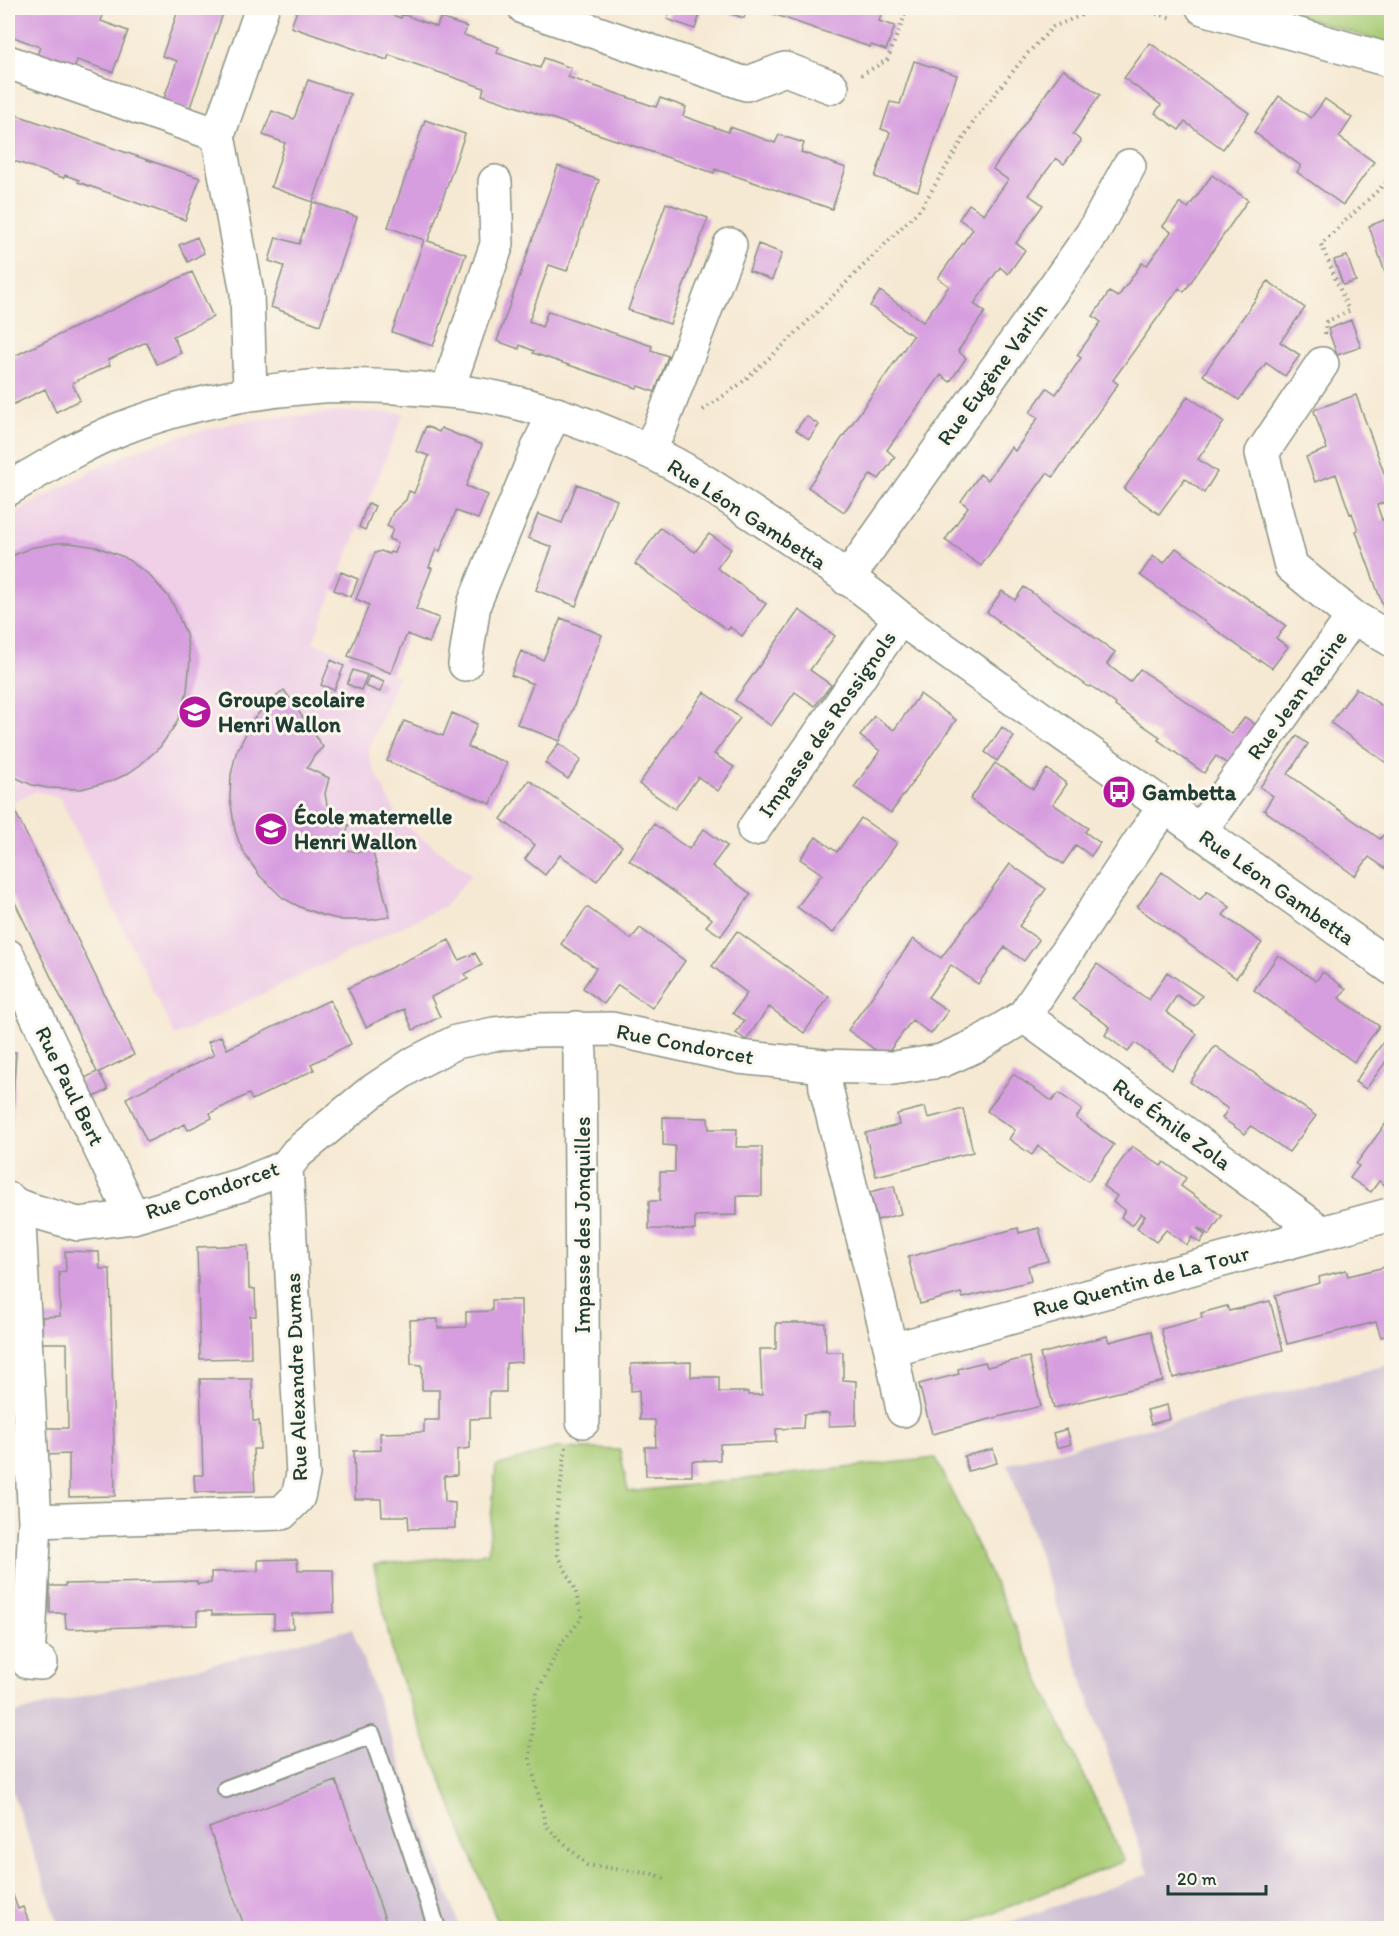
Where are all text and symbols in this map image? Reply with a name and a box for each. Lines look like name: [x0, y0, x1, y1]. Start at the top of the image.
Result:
street label: Rue Eugène Varlin: [931, 297, 1053, 451]
street label: Rue Léon Gambetta: [662, 452, 832, 576]
street label: Impasse des Rossignols: [752, 625, 902, 823]
street label: Rue Jean Racine: [1241, 625, 1353, 765]
place label: Groupe scolaire Henri Wallon: [218, 686, 365, 738]
school or university icon: Groupe scolaire Henri Wallon: [177, 694, 213, 730]
bus stop icon: Gambetta: [1101, 774, 1137, 810]
place label: Gambetta: [1142, 779, 1237, 806]
place label: École maternelle Henri Wallon: [294, 803, 453, 855]
school or university icon: École maternelle Henri Wallon: [253, 811, 289, 847]
street label: Rue Léon Gambetta: [1194, 823, 1361, 951]
street label: Rue Condorcet: [614, 1017, 756, 1071]
street label: Rue Paul Bert: [29, 1022, 111, 1150]
street label: Rue Émile Zola: [1107, 1072, 1237, 1176]
street label: Impasse des Jonquilles: [569, 1117, 596, 1333]
street label: Rue Condorcet: [142, 1155, 282, 1225]
street label: Rue Quentin de La Tour: [1030, 1239, 1252, 1323]
street label: Rue Alexandre Dumas: [279, 1272, 313, 1482]
scale bar: [1168, 1858, 1266, 1896]
text: 20 m: [1177, 1868, 1217, 1890]

